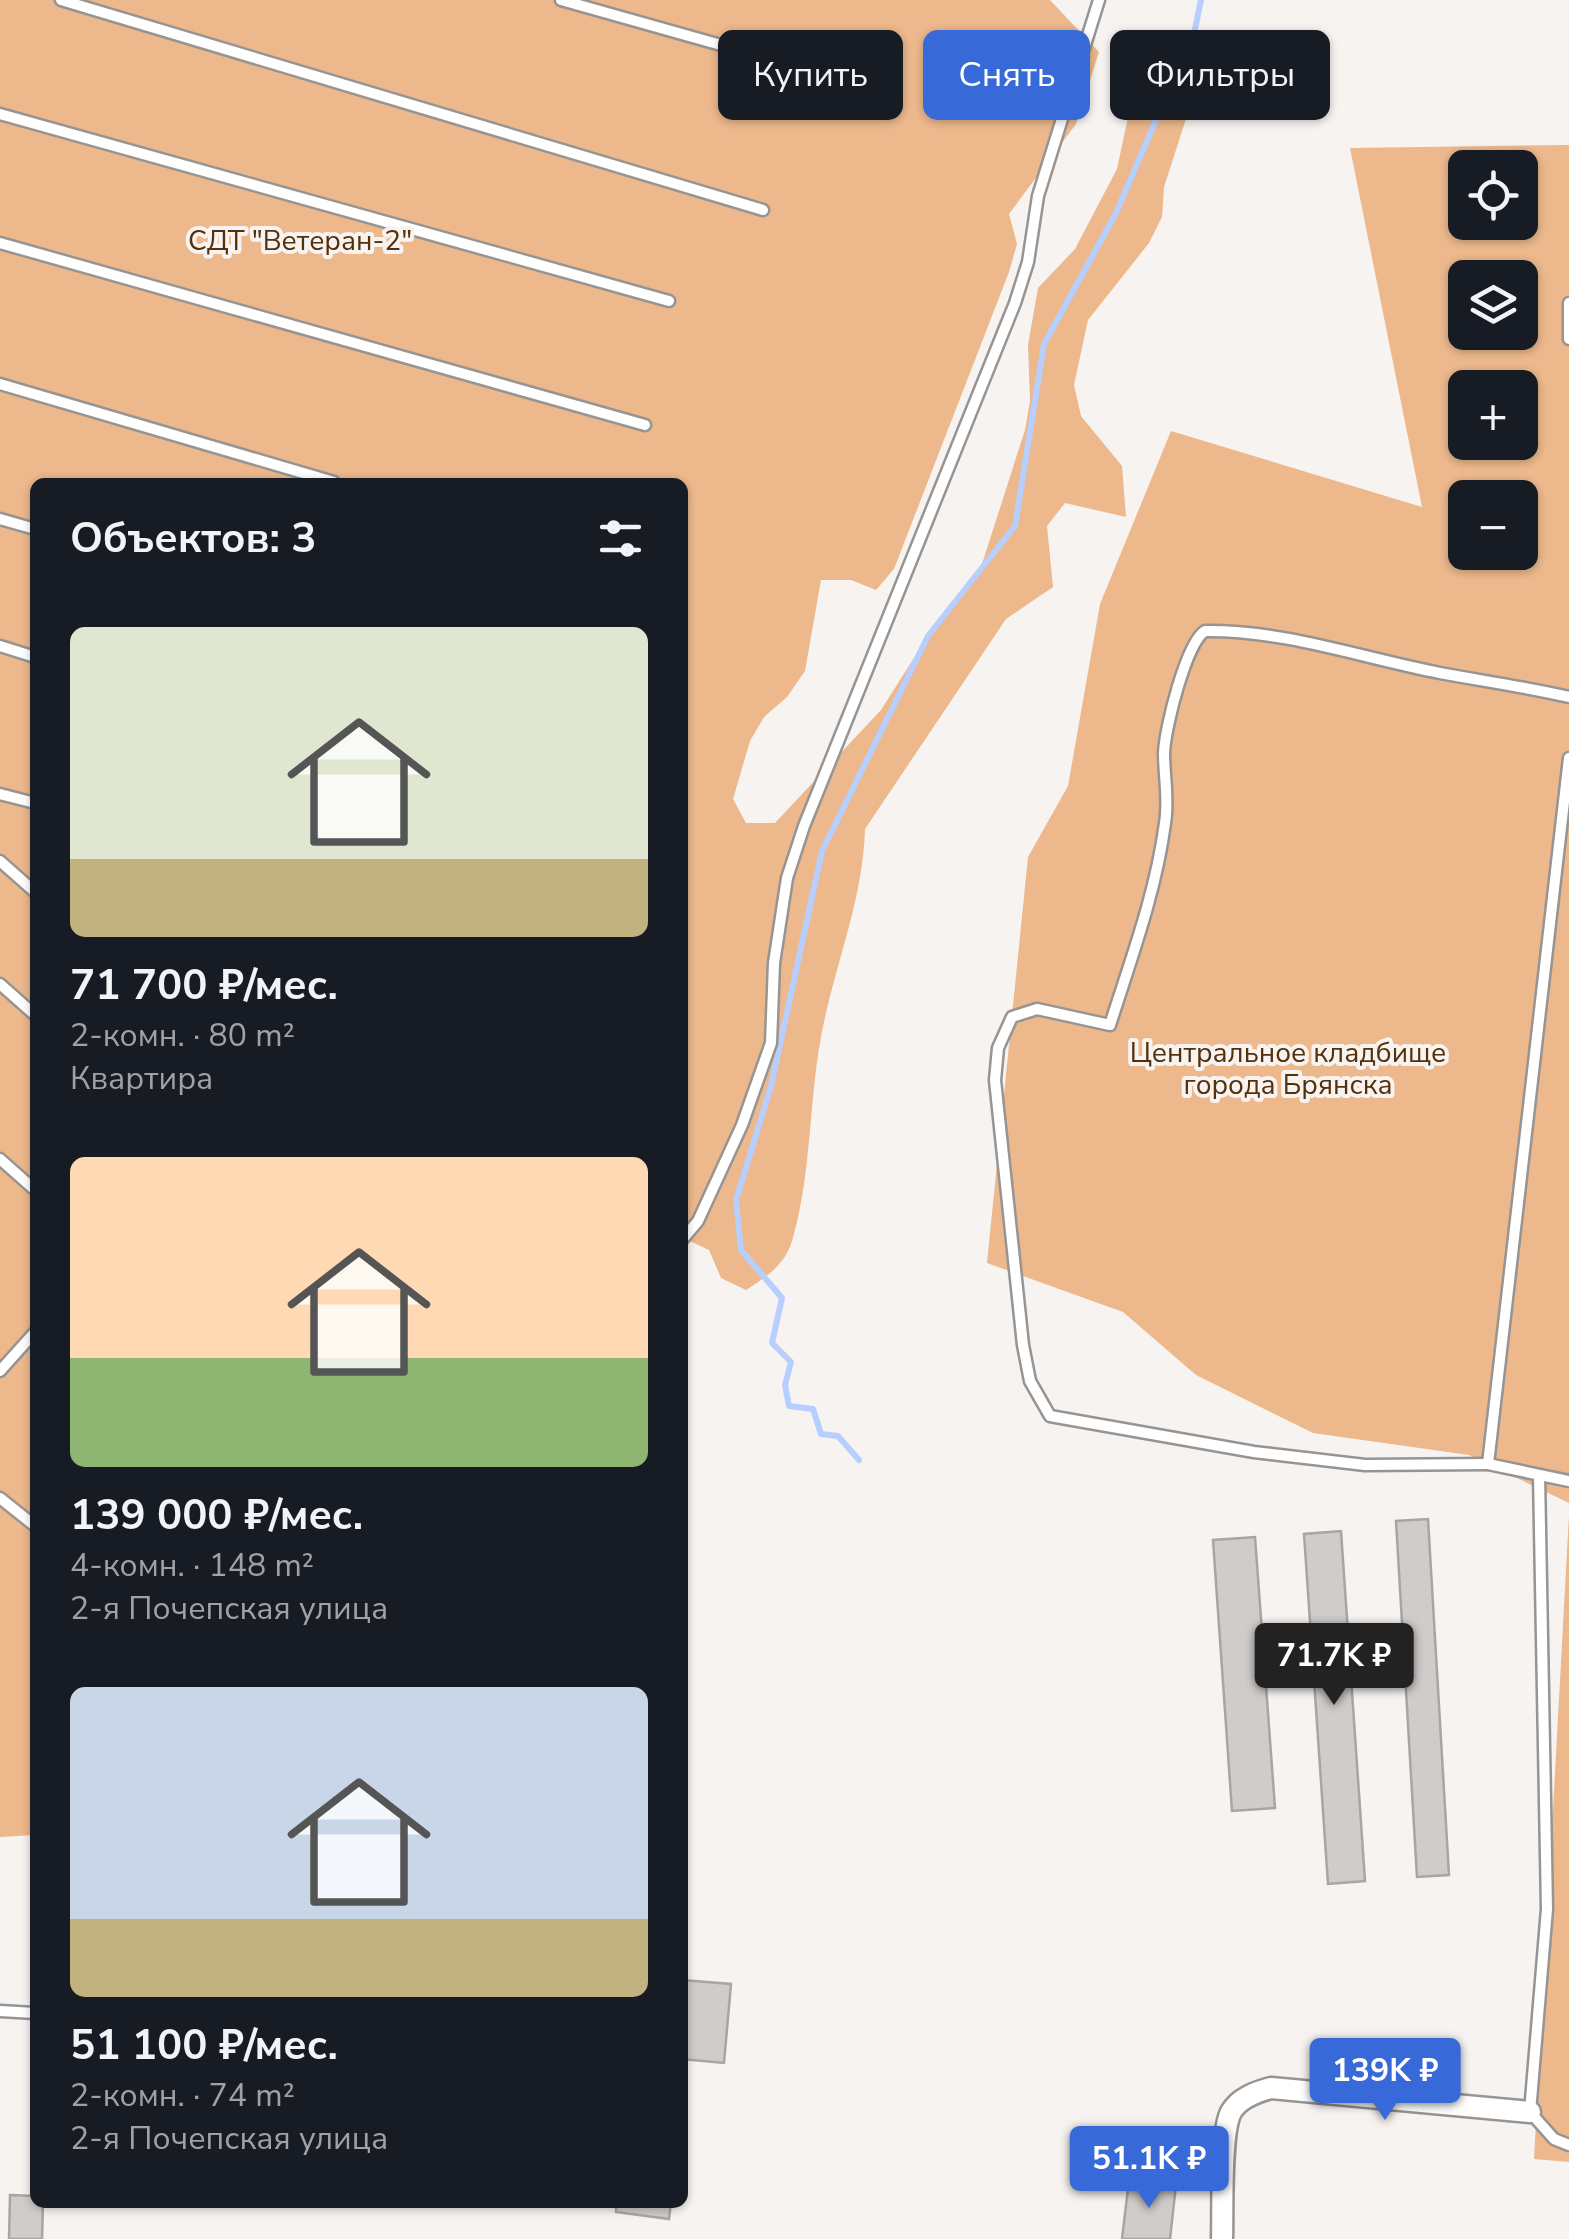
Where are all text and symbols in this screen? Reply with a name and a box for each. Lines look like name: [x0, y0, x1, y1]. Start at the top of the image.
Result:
chip: Купить: [718, 30, 903, 120]
chip: Снять: [923, 30, 1090, 120]
chip: Фильтры: [1110, 30, 1330, 120]
map controls: [1448, 150, 1538, 570]
button: locate: [1448, 150, 1538, 240]
park label: СДТ "Ветеран-2": [188, 222, 412, 260]
button: layers: [1448, 260, 1538, 350]
button: +: [1448, 370, 1538, 460]
button: −: [1448, 480, 1538, 570]
text: Объектов: 3: [70, 510, 316, 567]
icon: filters: [593, 511, 648, 566]
icon: home: [269, 692, 449, 872]
text: 71 700 ₽/мес.: [70, 957, 338, 1014]
text: 2-комн. · 80 m²: [70, 1014, 295, 1057]
park label: Центральное кладбище города Брянска: [1130, 1034, 1446, 1104]
text: Квартира: [70, 1057, 213, 1100]
icon: home: [269, 1222, 449, 1402]
text: 139 000 ₽/мес.: [70, 1487, 363, 1544]
text: 4-комн. · 148 m²: [70, 1544, 314, 1587]
text: 2-я Почепская улица: [70, 1587, 388, 1630]
pin: 71.7K ₽: [1242, 1623, 1426, 1708]
text: 71.7K ₽: [1277, 1634, 1391, 1677]
icon: home: [269, 1752, 449, 1932]
text: 51 100 ₽/мес.: [70, 2017, 338, 2074]
pin: 139K ₽: [1304, 2038, 1466, 2123]
text: 139K ₽: [1332, 2049, 1438, 2092]
text: 2-комн. · 74 m²: [70, 2074, 295, 2117]
text: 2-я Почепская улица: [70, 2117, 388, 2160]
pin: 51.1K ₽: [1057, 2126, 1241, 2211]
text: 51.1K ₽: [1092, 2137, 1206, 2180]

